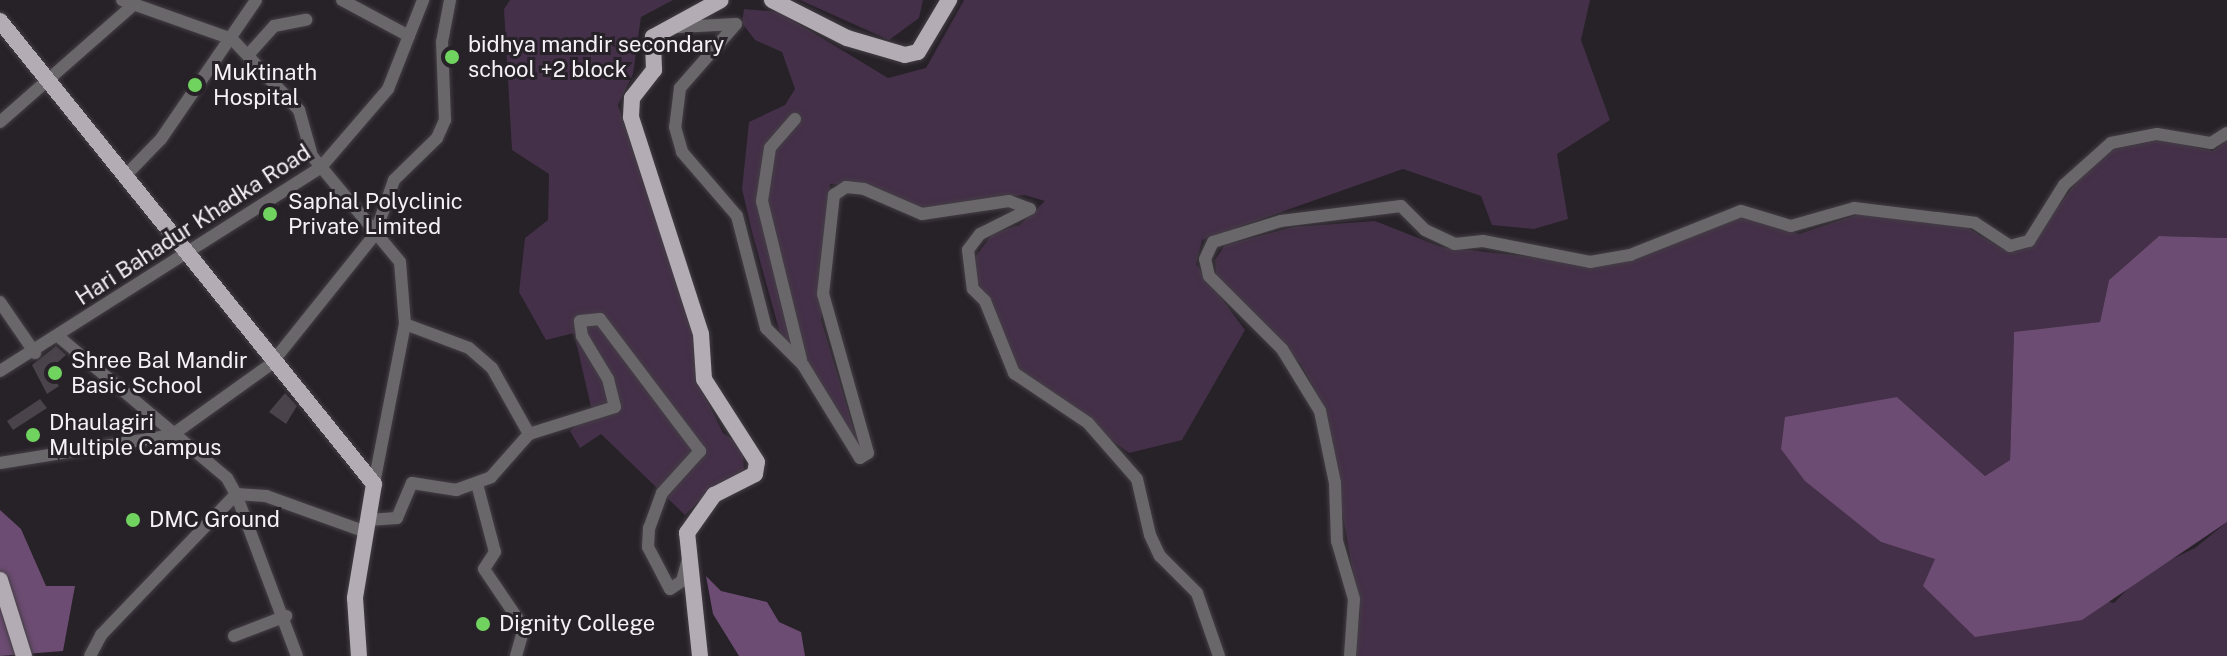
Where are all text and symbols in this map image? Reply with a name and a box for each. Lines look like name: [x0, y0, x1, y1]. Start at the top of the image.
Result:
place label: bidhya mandir secondary school +2 block: [468, 31, 724, 82]
marker: bidhya mandir secondary school +2 block: [443, 48, 461, 66]
place label: Muktinath Hospital: [213, 59, 317, 110]
marker: Muktinath Hospital: [184, 74, 206, 96]
street label: Hari Bahadur Khadka Road: [71, 139, 315, 311]
place label: Saphal Polyclinic Private Limited: [288, 188, 463, 240]
marker: Saphal Polyclinic Private Limited: [259, 203, 281, 225]
place label: Shree Bal Mandir Basic School: [71, 347, 248, 398]
marker: Shree Bal Mandir Basic School: [46, 364, 64, 382]
place label: Dhaulagiri Multiple Campus: [49, 409, 222, 460]
marker: Dhaulagiri Multiple Campus: [24, 426, 42, 444]
place label: DMC Ground: [149, 507, 280, 533]
marker: DMC Ground: [124, 511, 142, 529]
place label: Dignity College: [499, 611, 655, 637]
marker: Dignity College: [474, 615, 492, 633]

